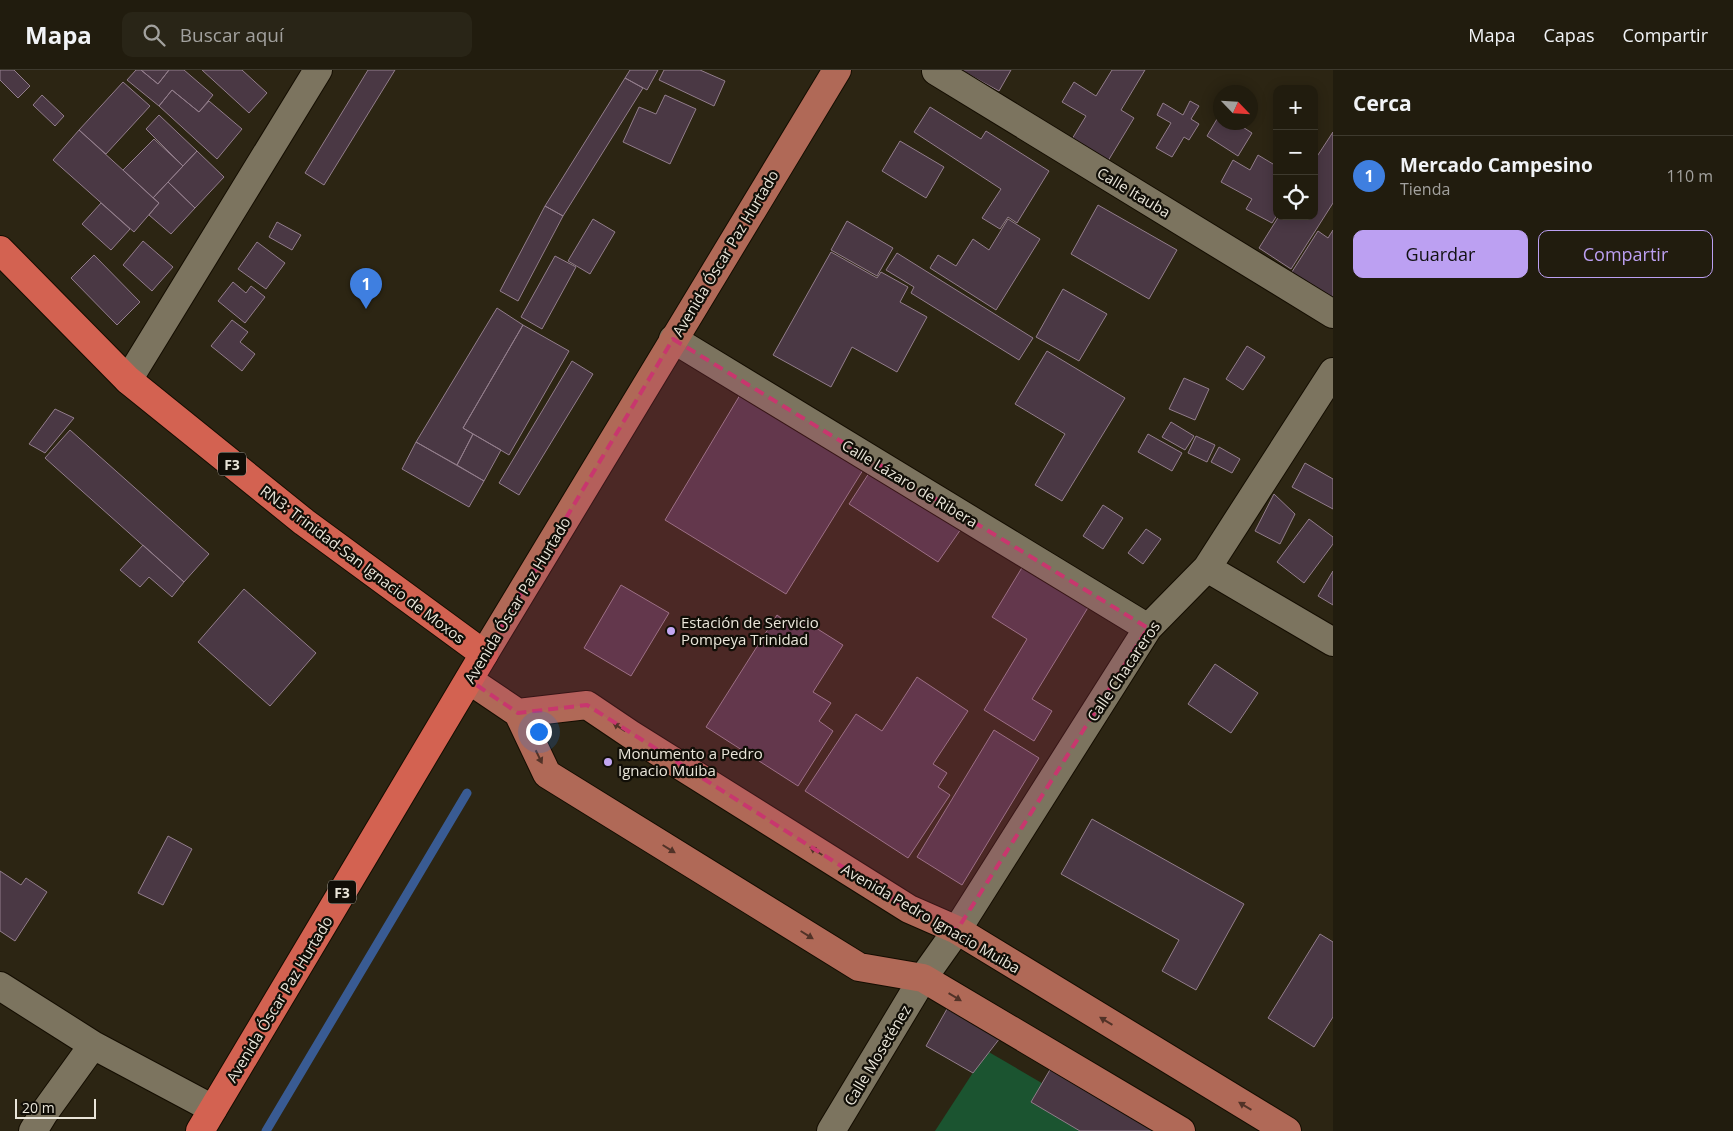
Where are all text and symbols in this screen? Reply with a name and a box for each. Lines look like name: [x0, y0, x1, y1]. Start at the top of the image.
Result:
search box: [122, 12, 472, 57]
text: Mapa: [25, 18, 92, 51]
icon: search: [140, 21, 168, 49]
text: Buscar aquí: [180, 22, 284, 48]
text: Mapa: [1468, 23, 1516, 47]
text: Capas: [1544, 23, 1594, 47]
text: Compartir: [1622, 23, 1708, 47]
north arrow: [1213, 85, 1258, 130]
map controls: [1273, 85, 1318, 220]
button: +: [1273, 85, 1318, 130]
text: Cerca: [1353, 89, 1412, 117]
button: −: [1273, 130, 1318, 175]
text: Mercado Campesino: [1400, 152, 1593, 178]
street label: Calle Itauba: [1094, 162, 1174, 222]
text: 1: [1364, 165, 1374, 187]
text: 110 m: [1667, 165, 1713, 187]
street label: Avenida Óscar Paz Hurtado: [667, 166, 783, 340]
button: locate: [1273, 175, 1318, 220]
text: Tienda: [1400, 178, 1450, 200]
button: Guardar: [1353, 230, 1528, 278]
button: Compartir: [1538, 230, 1713, 278]
pin: 1: [350, 268, 382, 309]
street label: Calle Lázaro de Ribera: [838, 435, 982, 531]
road number: F3: [218, 452, 246, 476]
street label: RN3: Trinidad-San Ignacio de Moxos: [257, 480, 469, 648]
street label: Avenida Óscar Paz Hurtado: [459, 513, 575, 687]
place label: Estación de Servicio Pompeya Trinidad: [681, 612, 819, 649]
street label: Calle Chacareros: [1082, 617, 1164, 725]
marker: Estación de Servicio Pompeya Trinidad: [665, 625, 677, 637]
your location: [526, 719, 552, 745]
one-way arrow: [612, 722, 626, 732]
place label: Monumento a Pedro Ignacio Muiba: [618, 743, 763, 780]
one-way arrow: [535, 749, 543, 764]
marker: Monumento a Pedro Ignacio Muiba: [602, 756, 614, 768]
one-way arrow: [663, 845, 676, 854]
one-way arrow: [809, 846, 822, 855]
street label: Avenida Pedro Ignacio Muiba: [838, 859, 1024, 977]
road number: F3: [328, 880, 356, 904]
street label: Avenida Óscar Paz Hurtado: [221, 912, 337, 1086]
one-way arrow: [801, 930, 814, 940]
one-way arrow: [948, 992, 961, 1001]
street label: Calle Moseténez: [839, 1001, 915, 1109]
one-way arrow: [1100, 1017, 1113, 1026]
scale bar: [15, 1096, 96, 1119]
text: 20 m: [22, 1098, 55, 1117]
one-way arrow: [1239, 1101, 1252, 1110]

